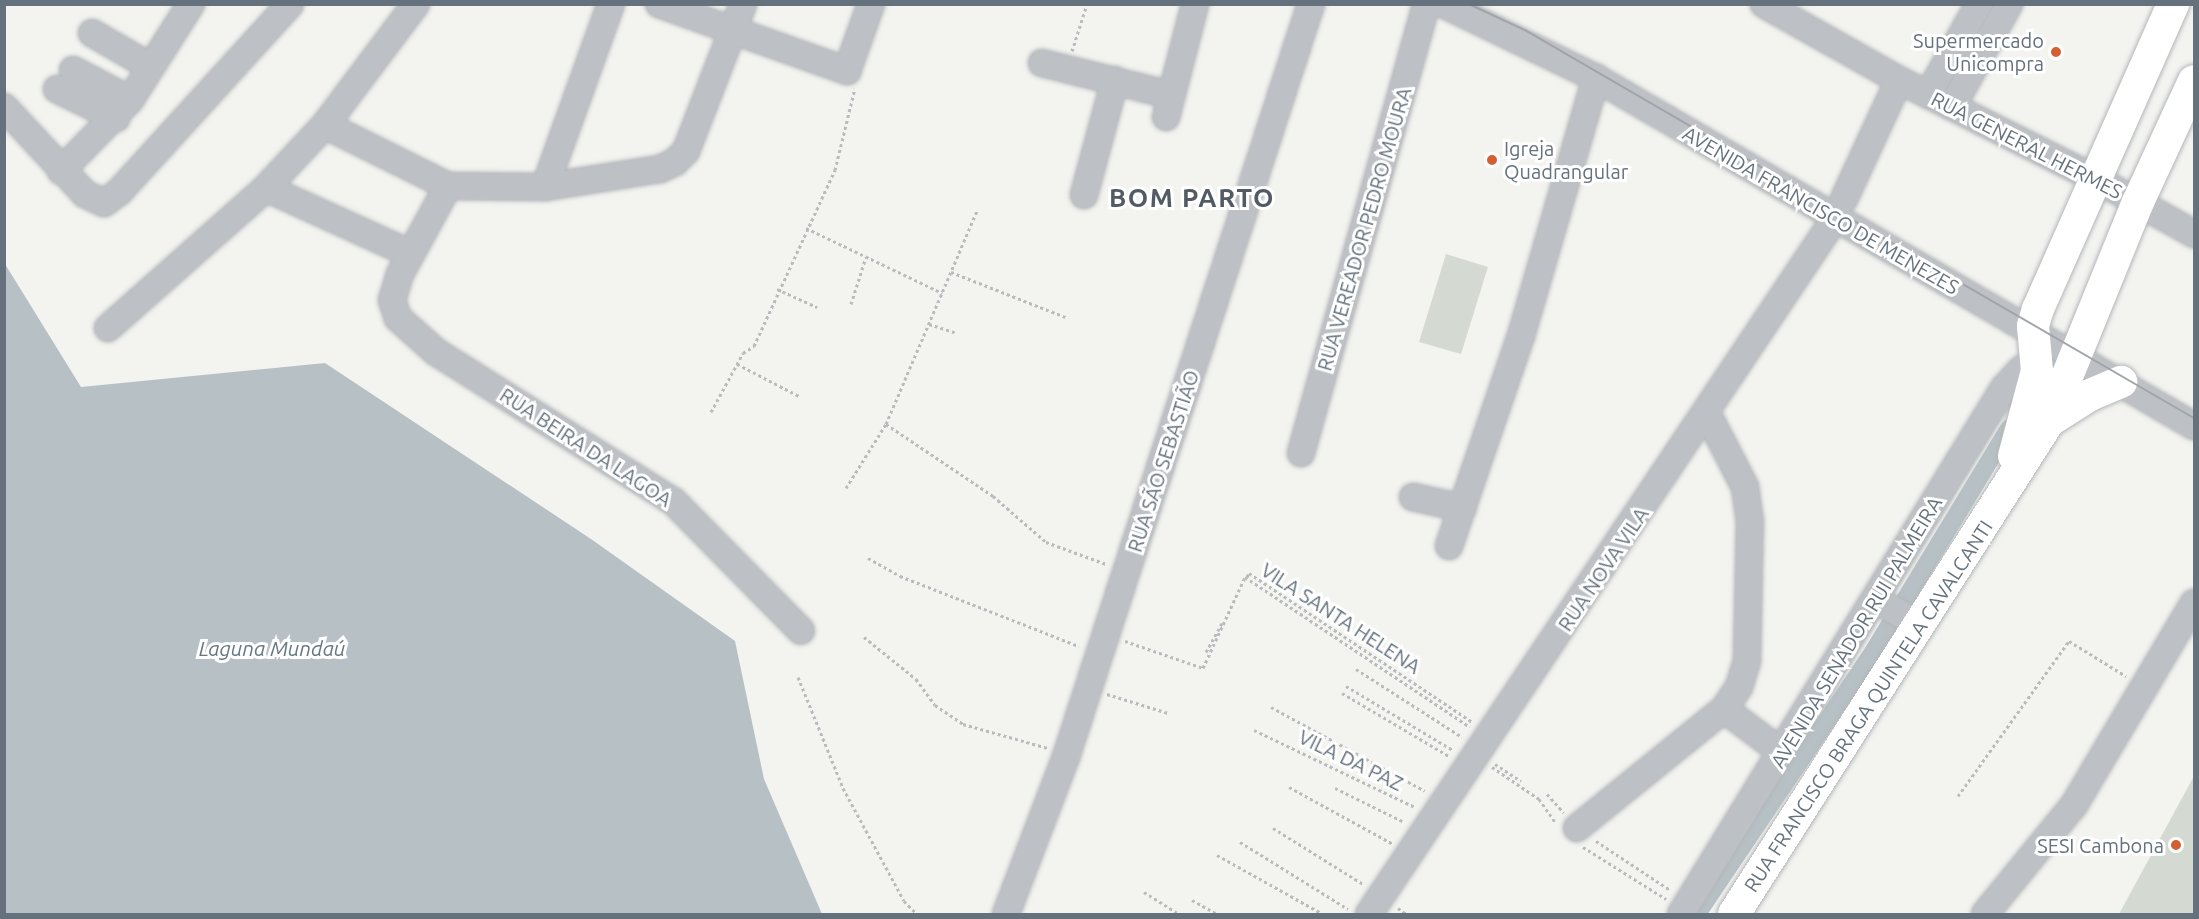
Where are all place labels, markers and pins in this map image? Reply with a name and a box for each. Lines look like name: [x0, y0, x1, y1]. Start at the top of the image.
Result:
place label: Supermercado Unicompra: [1913, 28, 2044, 75]
marker: Supermercado Unicompra: [2049, 45, 2063, 59]
place label: Igreja Quadrangular: [1504, 136, 1628, 183]
marker: Igreja Quadrangular: [1485, 153, 1499, 167]
place label: SESI Cambona: [2037, 833, 2164, 857]
marker: SESI Cambona: [2169, 838, 2183, 852]

